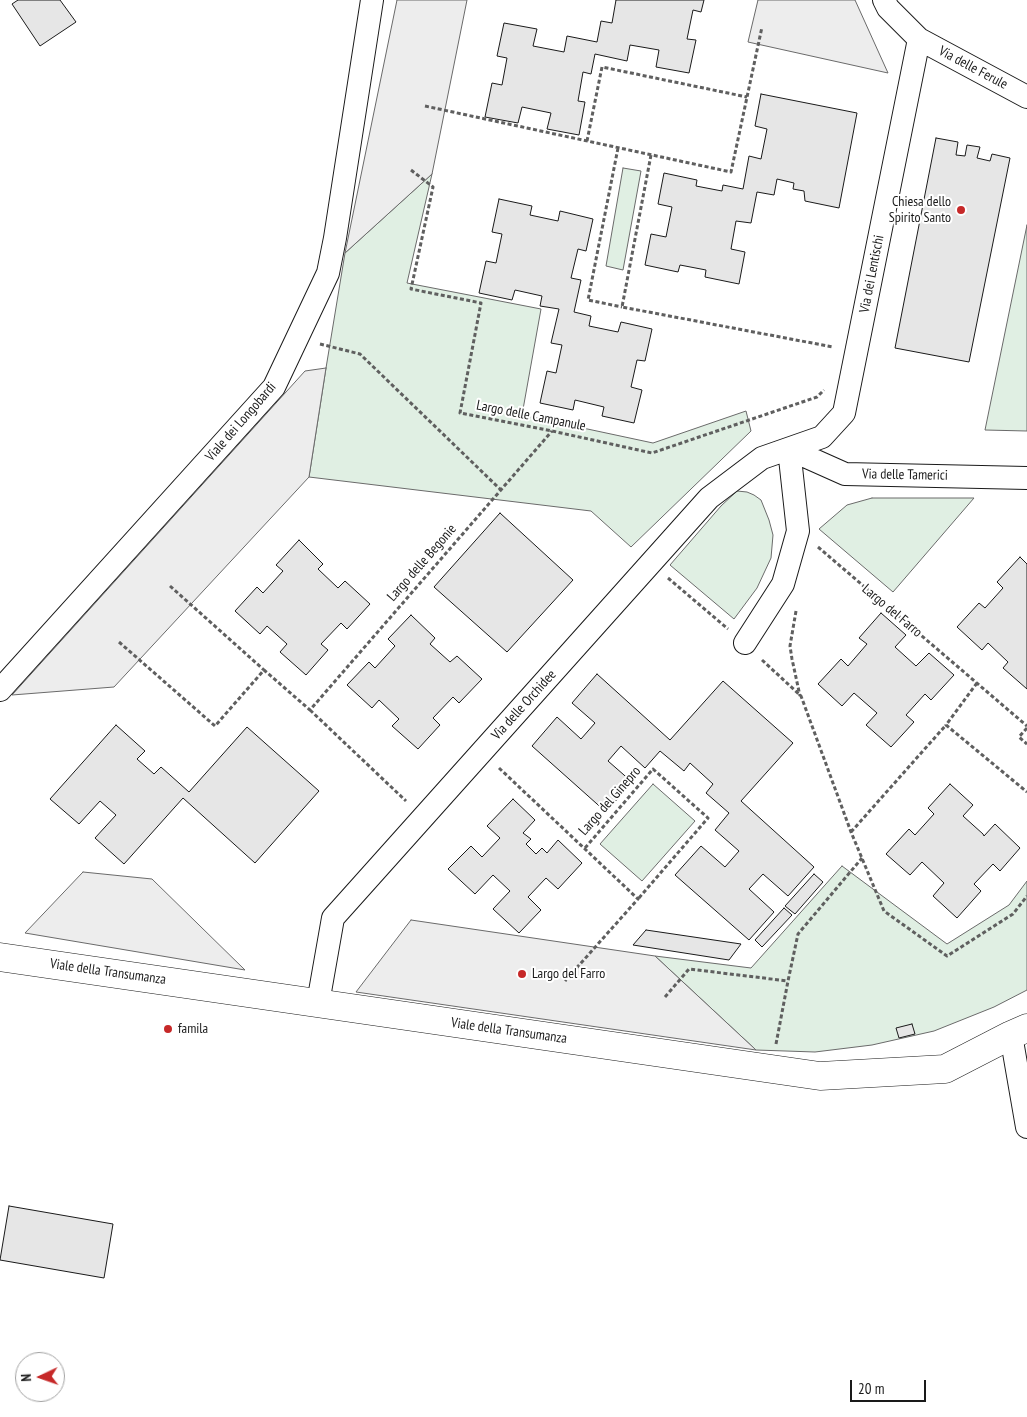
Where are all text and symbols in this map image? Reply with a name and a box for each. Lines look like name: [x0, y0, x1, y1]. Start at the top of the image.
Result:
street label: Via delle Ferule: [936, 43, 1010, 93]
place label: Chiesa dello Spirito Santo: [889, 194, 951, 226]
marker: Chiesa dello Spirito Santo: [955, 204, 967, 216]
street label: Via dei Lentischi: [856, 234, 888, 314]
street label: Viale dei Longobardi: [202, 379, 280, 465]
street label: Largo delle Campanule: [475, 397, 587, 435]
street label: Via delle Tamerici: [862, 466, 948, 484]
street label: Largo delle Begonie: [384, 521, 460, 605]
street label: Largo del Farro: [859, 581, 925, 641]
street label: Via delle Orchidee: [488, 667, 560, 743]
street label: Largo del Ginepro: [575, 763, 645, 839]
street label: Viale della Transumanza: [49, 956, 167, 988]
place label: Largo del Farro: [532, 966, 605, 982]
marker: Largo del Farro: [516, 968, 528, 980]
street label: Viale della Transumanza: [450, 1015, 568, 1047]
place label: famila: [178, 1021, 208, 1037]
marker: famila: [162, 1023, 174, 1035]
north arrow: [15, 1352, 65, 1402]
scale bar: [852, 1370, 928, 1402]
text: N: [17, 1373, 35, 1382]
text: 20 m: [858, 1379, 884, 1398]

